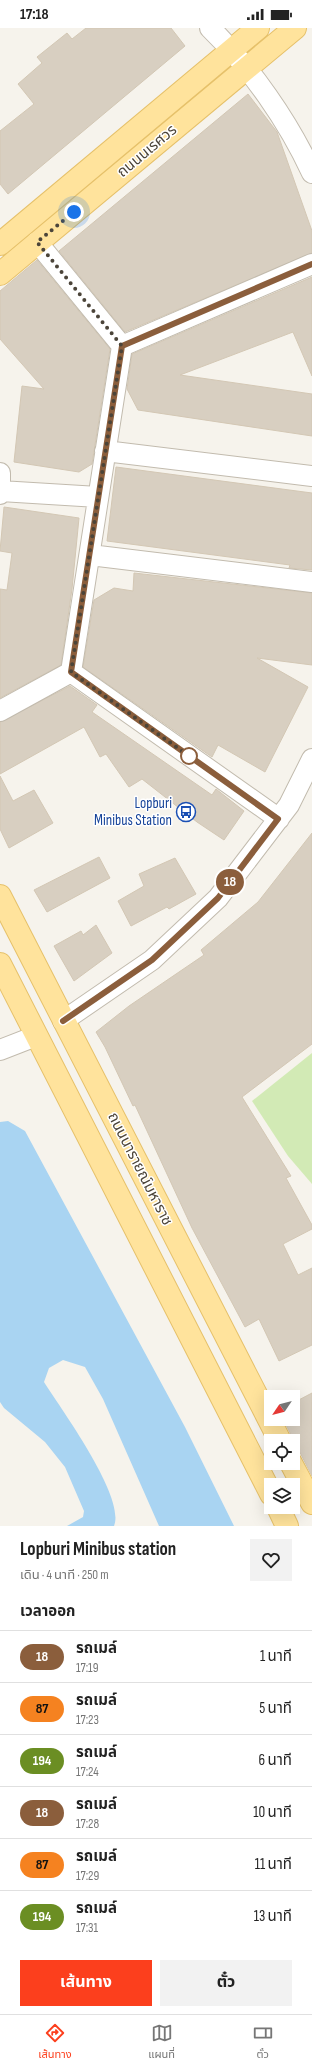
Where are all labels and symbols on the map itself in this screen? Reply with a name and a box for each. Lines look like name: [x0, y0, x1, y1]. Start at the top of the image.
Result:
street label: ถนนนเรศวร: [113, 120, 181, 182]
your location: [64, 202, 84, 222]
unlabelled marker: [180, 747, 198, 765]
place label: Lopburi Minibus Station: [94, 794, 172, 830]
bus stop icon: Lopburi Minibus Station: [175, 801, 197, 823]
line badge: 18: [212, 869, 248, 895]
street label: ถนนนารายณ์มหาราช: [103, 1109, 177, 1229]
north arrow: [264, 1390, 300, 1426]

